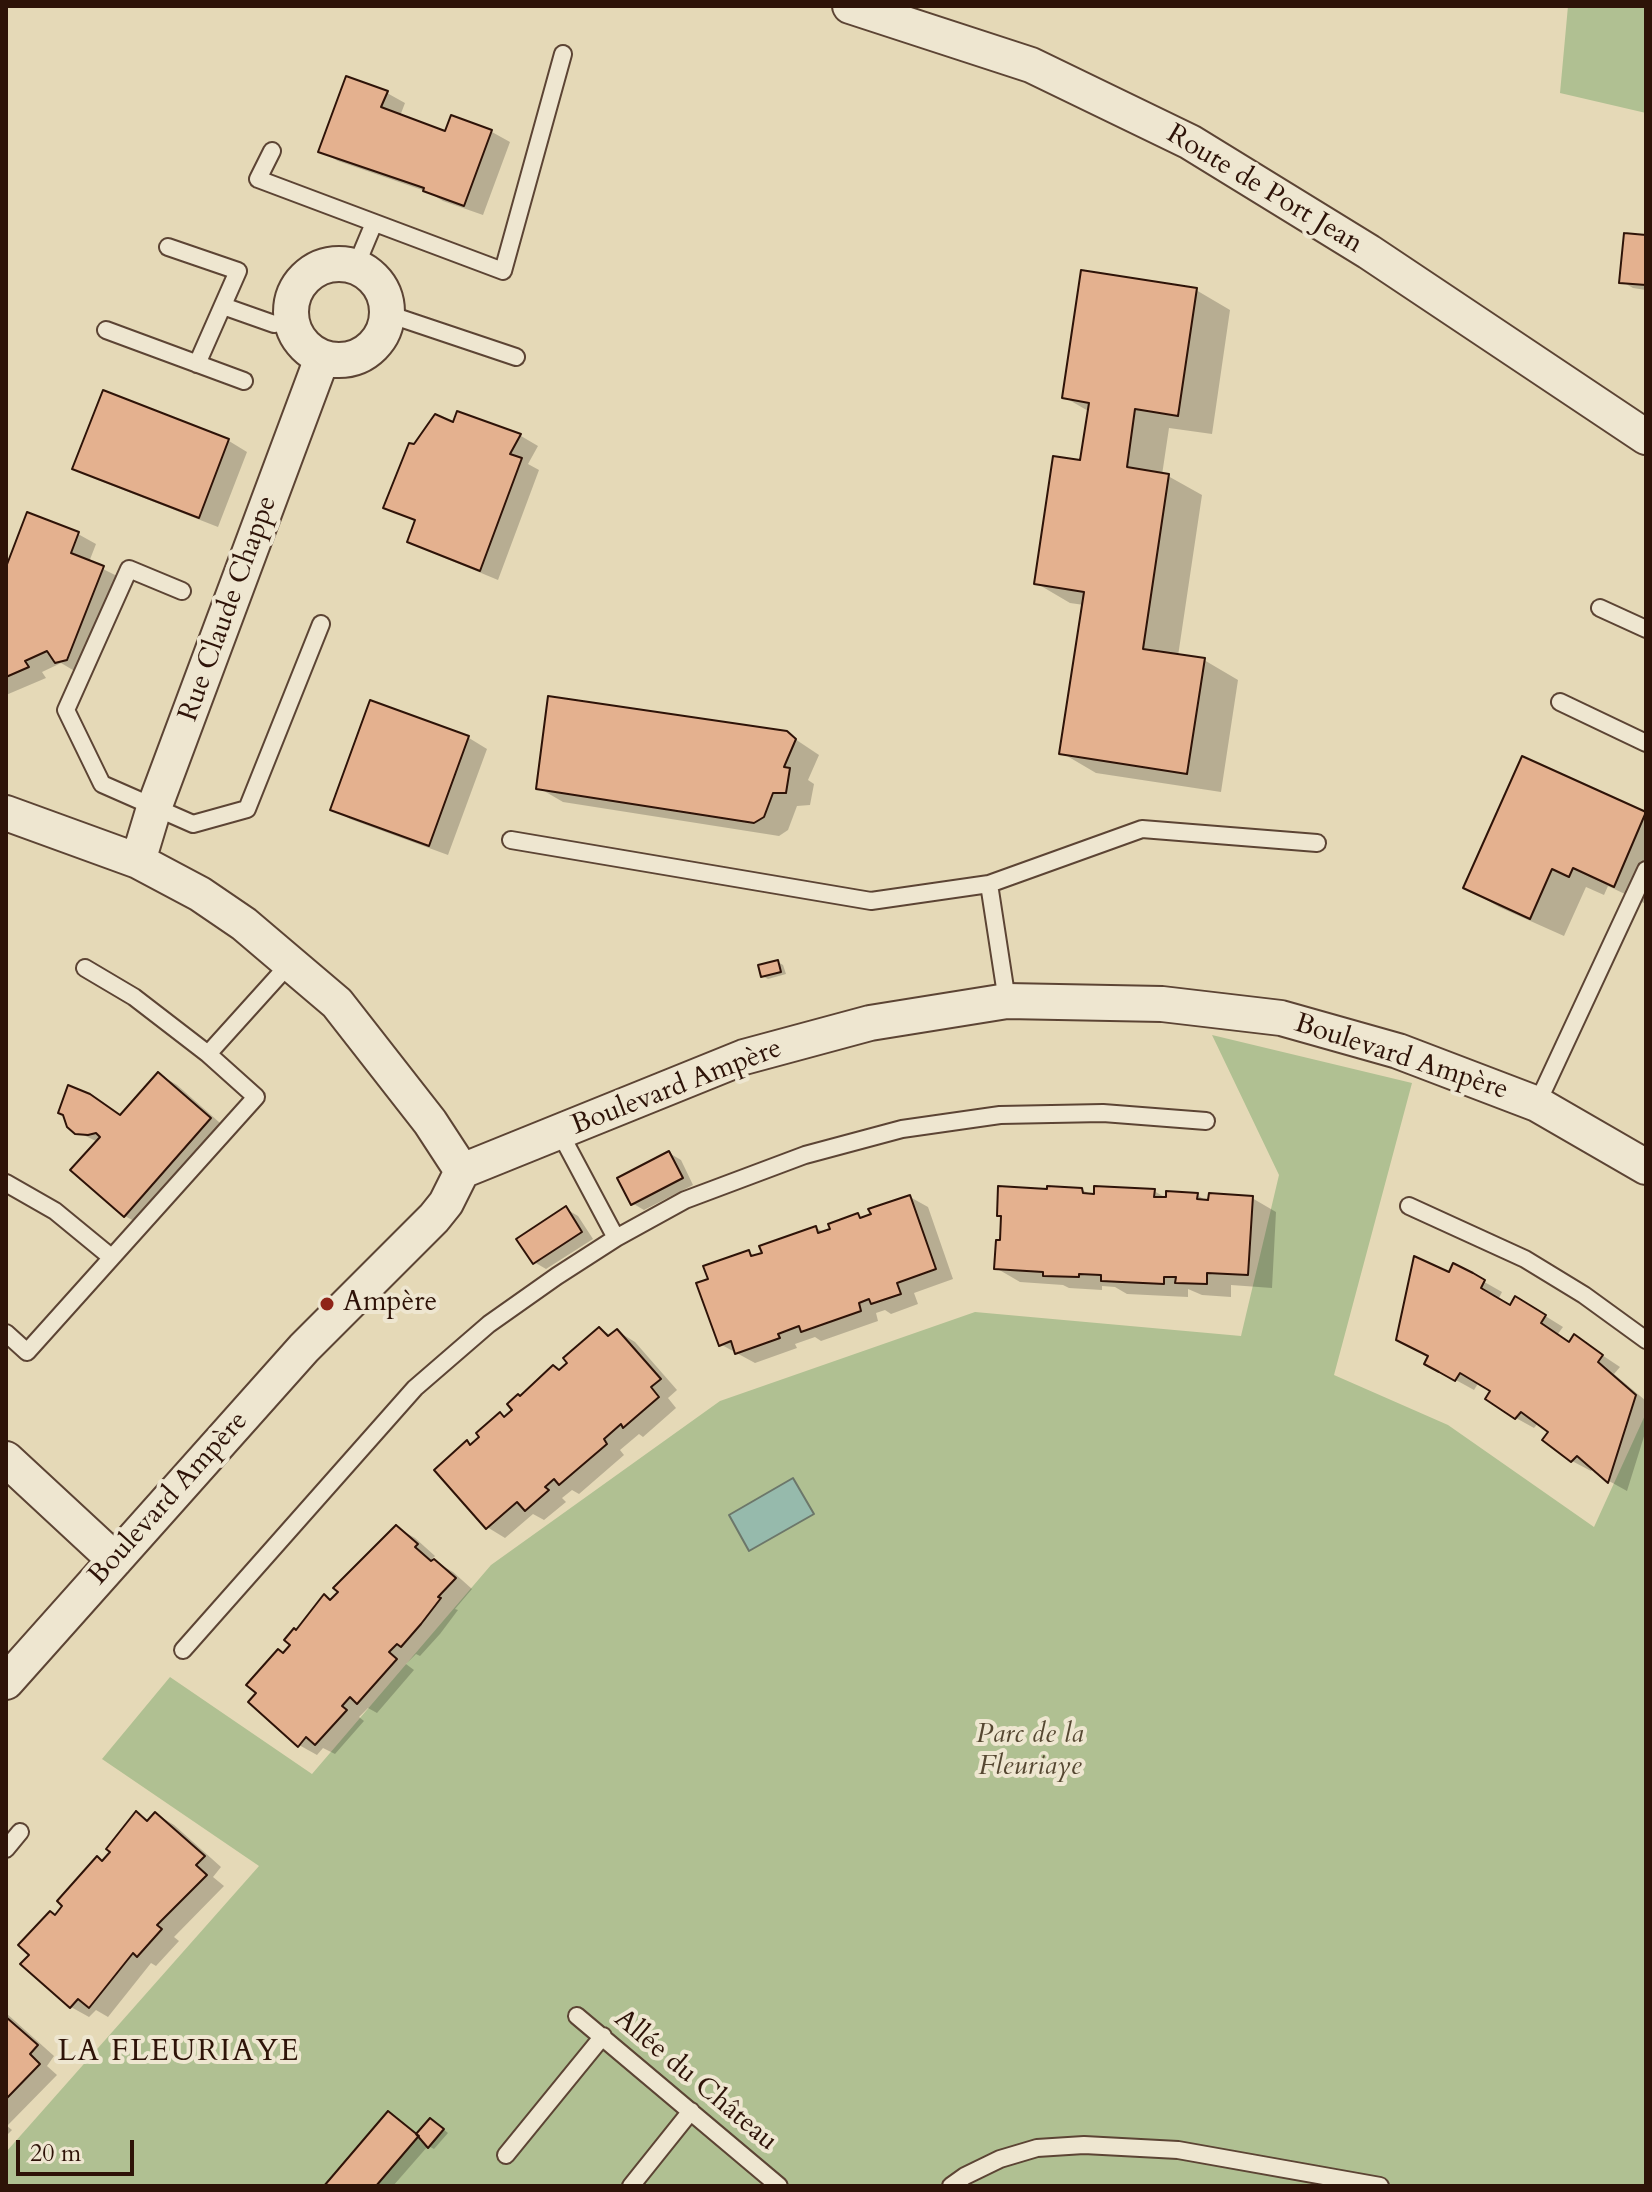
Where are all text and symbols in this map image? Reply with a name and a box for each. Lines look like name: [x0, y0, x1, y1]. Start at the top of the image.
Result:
street label: Route de Port Jean: [1160, 118, 1368, 262]
street label: Rue Claude Chappe: [173, 492, 285, 726]
street label: Boulevard Ampère: [1290, 1008, 1512, 1108]
street label: Boulevard Ampère: [567, 1032, 787, 1144]
place label: Ampère: [343, 1287, 437, 1321]
marker: Ampère: [318, 1295, 336, 1313]
street label: Boulevard Ampère: [82, 1405, 256, 1593]
park label: Parc de la Fleuriaye: [976, 1719, 1084, 1785]
street label: Allée du Château: [607, 2003, 783, 2159]
district label: LA FLEURIAYE: [57, 2035, 301, 2071]
scale bar: [20, 2124, 138, 2174]
text: 20 m: [30, 2137, 81, 2170]

